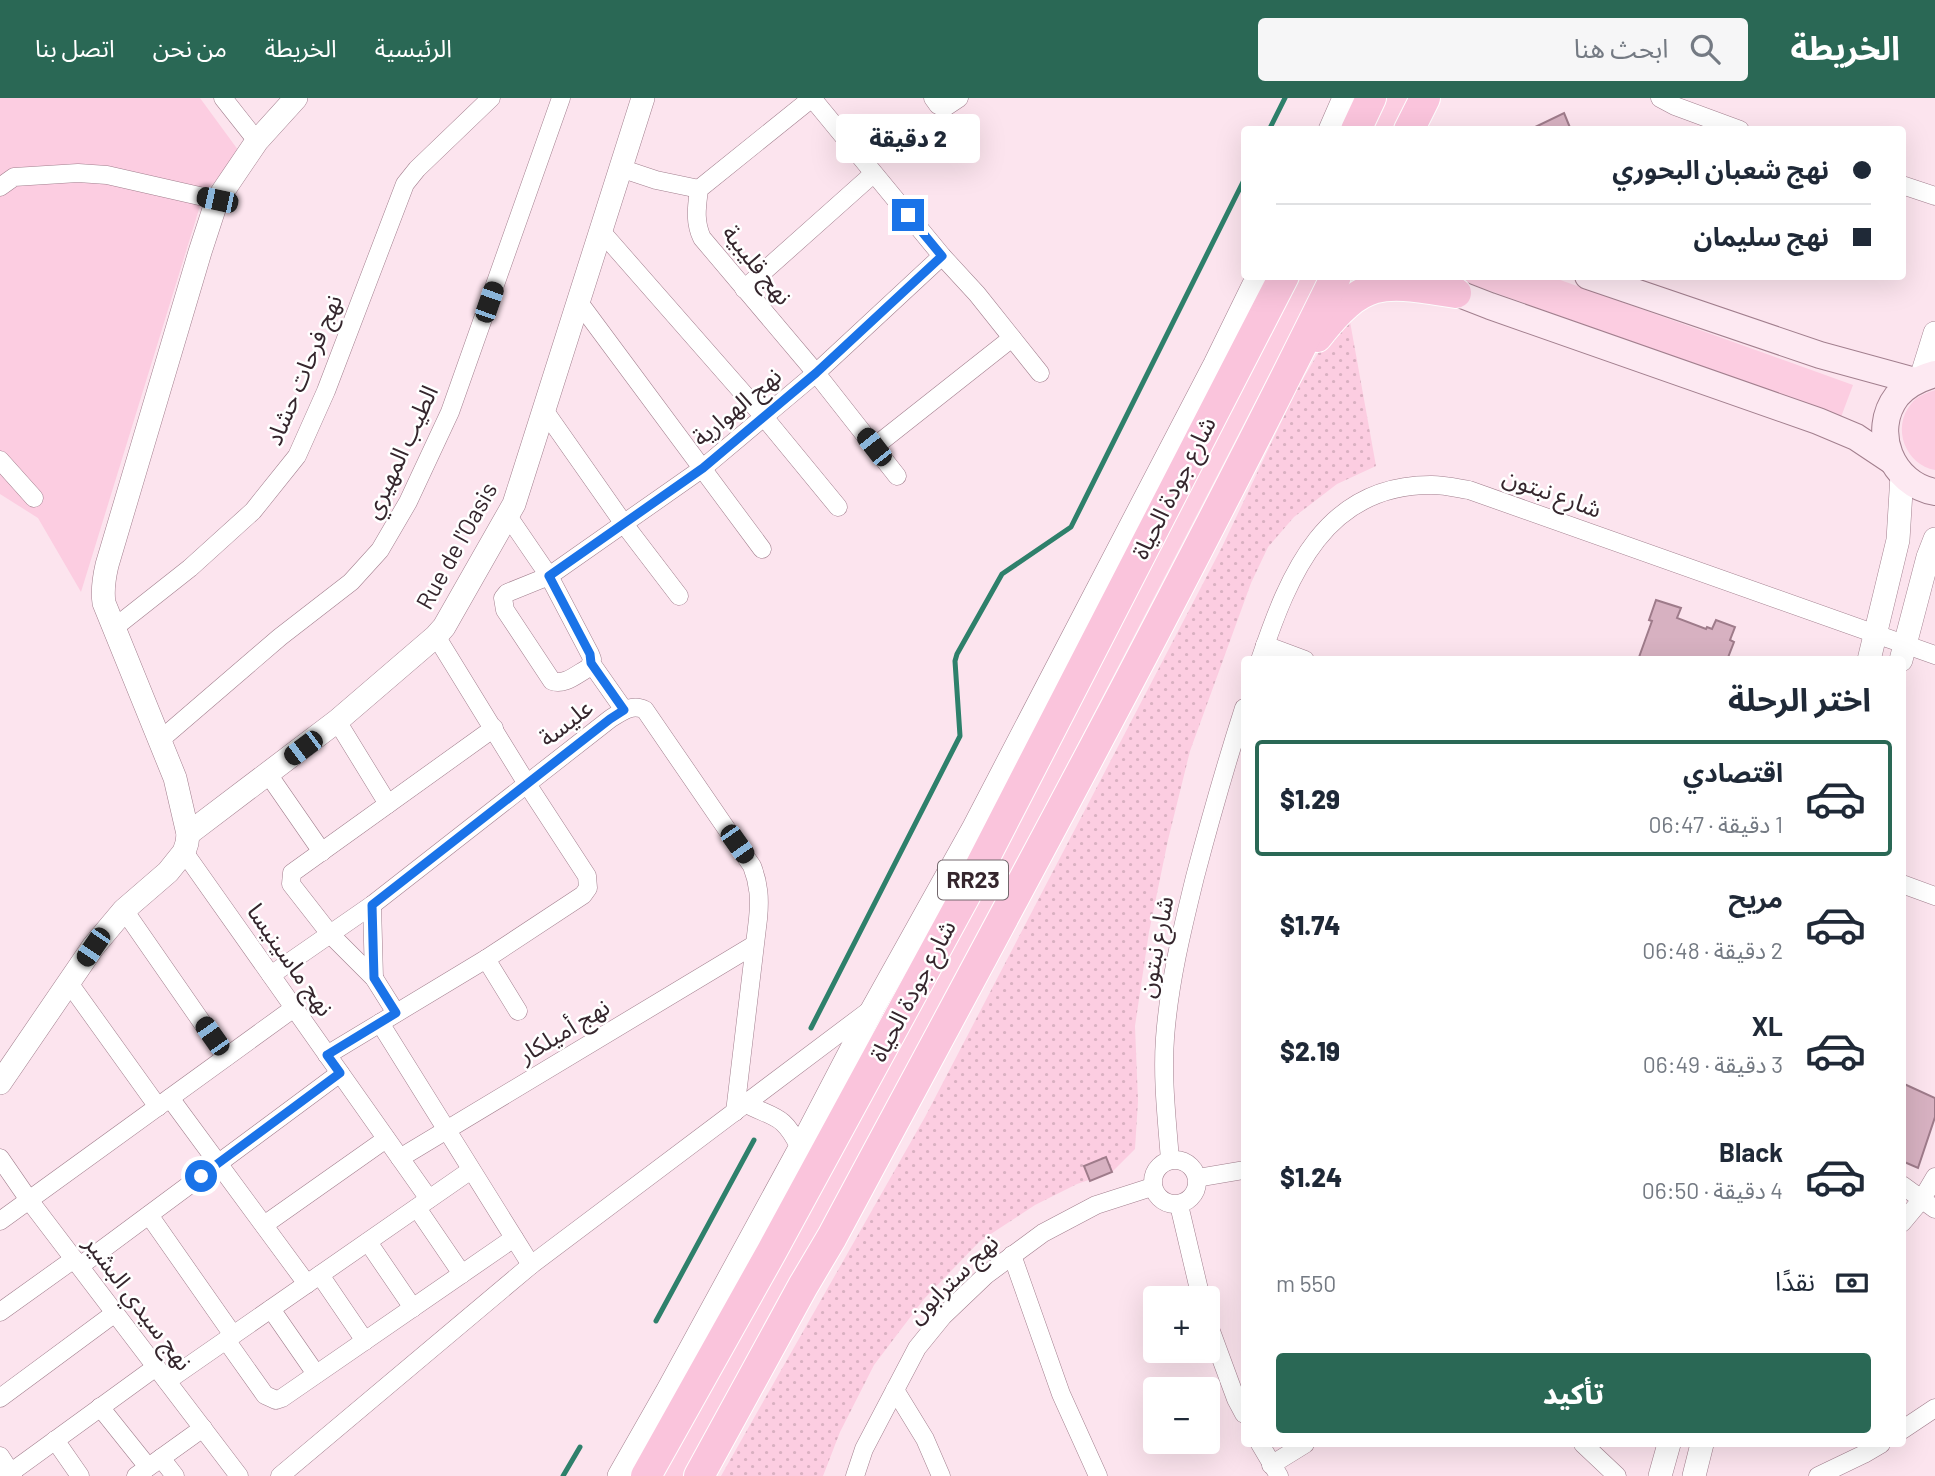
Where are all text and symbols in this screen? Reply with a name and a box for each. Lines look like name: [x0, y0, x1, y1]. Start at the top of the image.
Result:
search box: [1258, 18, 1748, 81]
text: الخريطة: [1790, 27, 1900, 67]
icon: search: [1686, 30, 1724, 68]
text: ابحث هنا: [1574, 32, 1668, 63]
text: اتصل بنا: [35, 33, 115, 62]
text: من نحن: [153, 33, 227, 62]
text: الخريطة: [265, 33, 337, 62]
text: الرئيسية: [375, 33, 452, 62]
callout: 2 دقيقة: [836, 114, 980, 162]
text: 2 دقيقة: [869, 124, 947, 152]
text: نهج شعبان البحوري: [1612, 153, 1829, 184]
car: [195, 185, 240, 215]
route end: [892, 199, 924, 231]
street label: نهج قليبية: [714, 218, 799, 313]
text: نهج سليمان: [1693, 220, 1829, 251]
car: [473, 279, 506, 325]
street label: نهج فرحات حشاد: [258, 290, 351, 451]
street label: نهج الهوارية: [686, 360, 789, 454]
street label: الطيب المهيري: [356, 380, 448, 525]
street label: شارع جودة الحياة: [1124, 411, 1225, 565]
car: [853, 424, 896, 470]
street label: شارع نبتون: [1498, 460, 1606, 527]
street label: Rue de l'Oasis: [409, 477, 502, 614]
text: اختر الرحلة: [1728, 679, 1871, 717]
street label: عليسة: [532, 692, 598, 752]
car: [280, 727, 327, 769]
text: اقتصادي: [1683, 756, 1783, 787]
icon: car: [1804, 767, 1867, 830]
text: $1.29: [1280, 783, 1340, 814]
text: 1 دقيقة · 06:47: [1648, 810, 1783, 838]
car: [717, 821, 758, 867]
road number: RR23: [938, 860, 1008, 900]
text: مريح: [1728, 882, 1783, 913]
street label: شارع نبتون: [1130, 893, 1183, 1001]
icon: car: [1804, 893, 1867, 956]
street label: نهج ماسينيسا: [239, 897, 341, 1023]
text: $1.74: [1280, 909, 1340, 940]
street label: شارع جودة الحياة: [862, 915, 965, 1068]
car: [73, 924, 114, 970]
text: 2 دقيقة · 06:48: [1642, 936, 1783, 964]
street label: نهج أميلكار: [511, 991, 616, 1072]
text: XL: [1752, 1010, 1783, 1041]
car: [192, 1013, 233, 1059]
icon: car: [1804, 1019, 1867, 1082]
text: $2.19: [1280, 1035, 1340, 1066]
text: 3 دقيقة · 06:49: [1643, 1050, 1783, 1078]
text: Black: [1719, 1136, 1783, 1167]
icon: car: [1804, 1145, 1867, 1208]
route start: [185, 1160, 217, 1192]
text: $1.24: [1280, 1161, 1342, 1192]
text: 4 دقيقة · 06:50: [1642, 1176, 1783, 1204]
street label: نهج سترابون: [900, 1227, 1006, 1331]
street label: نهج سيدي البشير: [74, 1228, 199, 1379]
icon: cash: [1833, 1264, 1871, 1302]
text: نقدًا: [1775, 1265, 1815, 1296]
text: 550 m: [1276, 1269, 1336, 1297]
map controls: [1143, 1286, 1220, 1454]
button: +: [1143, 1286, 1220, 1363]
button: تأكيد: [1276, 1353, 1871, 1433]
button: −: [1143, 1377, 1220, 1454]

